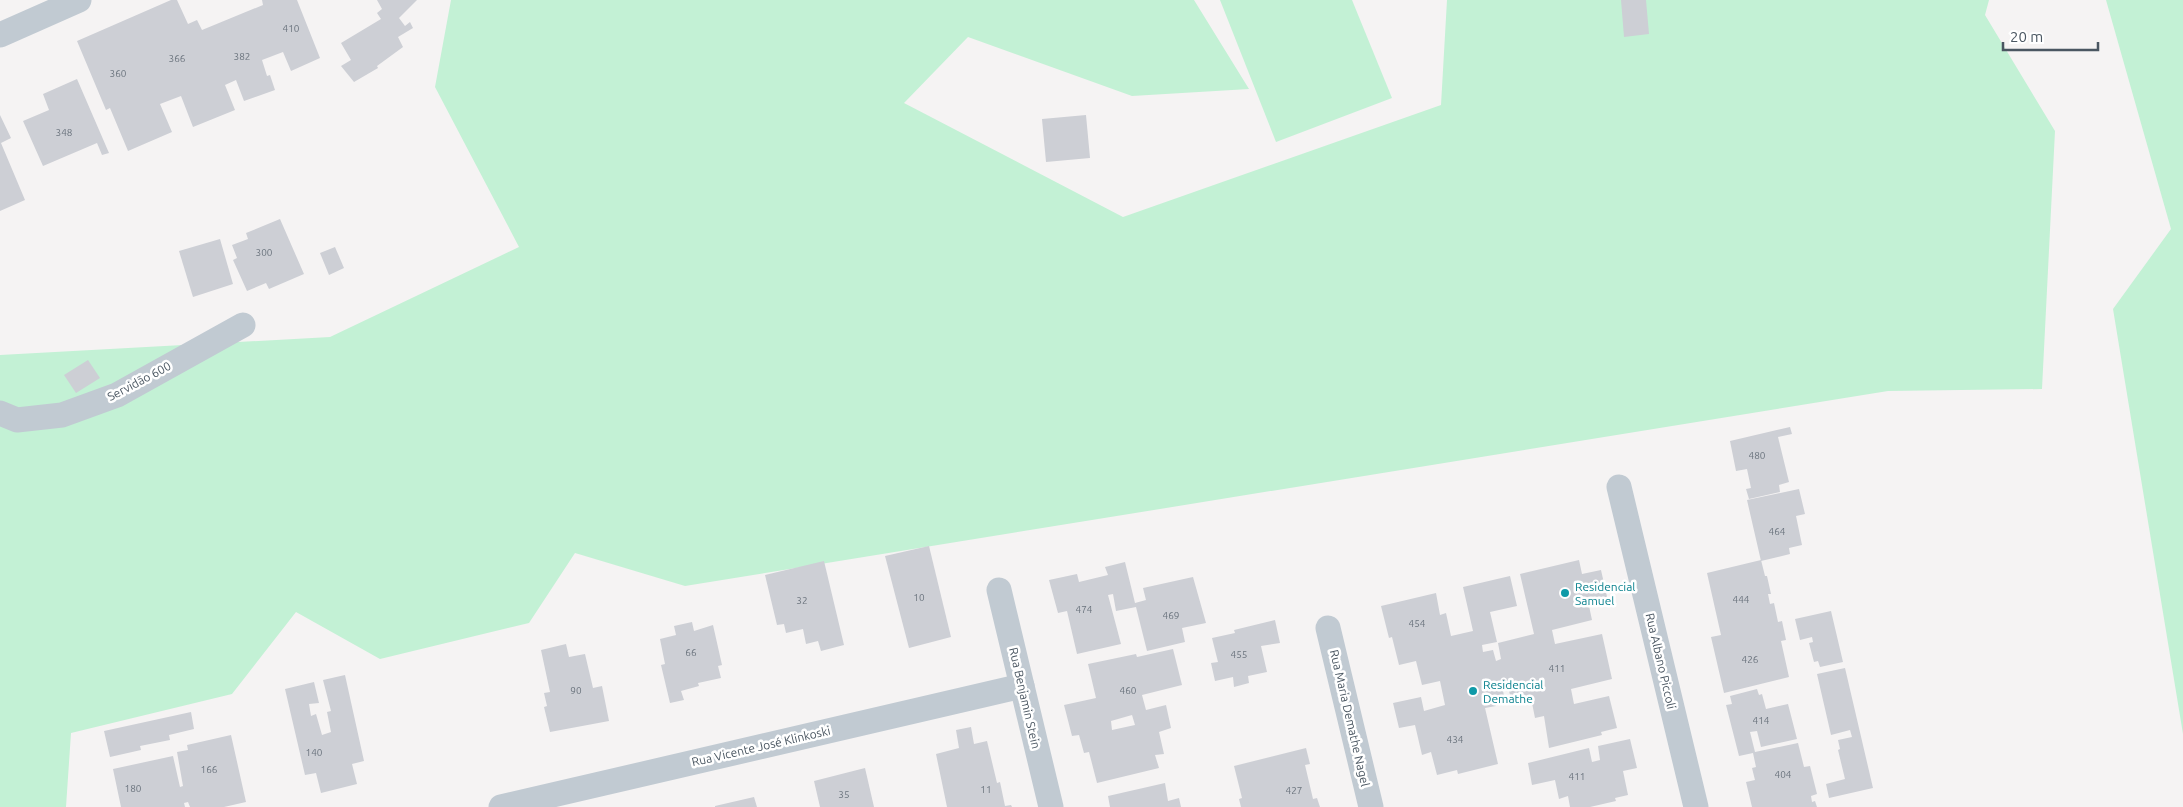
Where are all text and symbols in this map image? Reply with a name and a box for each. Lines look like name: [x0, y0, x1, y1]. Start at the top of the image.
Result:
scale bar: [2003, 20, 2098, 52]
house number: 410: [283, 23, 300, 34]
text: 20 m: [2010, 28, 2043, 45]
house number: 382: [234, 51, 250, 62]
house number: 366: [169, 53, 186, 64]
house number: 360: [110, 68, 127, 79]
house number: 348: [56, 127, 73, 138]
house number: 300: [256, 247, 273, 258]
street label: Servidão 600: [105, 359, 173, 403]
house number: 480: [1749, 450, 1766, 461]
house number: 464: [1769, 526, 1786, 537]
place label: Residencial Samuel: [1575, 580, 1636, 607]
marker: Residencial Samuel: [1559, 587, 1571, 599]
house number: 10: [913, 592, 925, 603]
house number: 444: [1733, 594, 1750, 605]
house number: 32: [796, 595, 808, 606]
house number: 474: [1076, 604, 1093, 615]
house number: 469: [1163, 610, 1179, 621]
street label: Rua Albano Piccoli: [1644, 612, 1678, 710]
house number: 454: [1409, 618, 1426, 629]
street label: Rua Benjamin Stein: [1007, 646, 1043, 750]
house number: 66: [685, 647, 697, 658]
street label: Rua Maria Demathe Nagel: [1328, 648, 1372, 788]
house number: 455: [1231, 649, 1247, 660]
house number: 426: [1742, 654, 1759, 665]
house number: 411: [1549, 663, 1565, 674]
place label: Residencial Demathe: [1483, 678, 1544, 705]
house number: 90: [570, 685, 582, 696]
house number: 460: [1120, 685, 1137, 696]
marker: Residencial Demathe: [1467, 685, 1479, 697]
house number: 414: [1753, 715, 1770, 726]
street label: Rua Vicente José Klinkoski: [690, 724, 832, 768]
house number: 434: [1447, 734, 1464, 745]
house number: 140: [306, 747, 323, 758]
house number: 166: [201, 764, 218, 775]
house number: 404: [1775, 769, 1792, 780]
house number: 411: [1569, 771, 1585, 782]
house number: 180: [125, 783, 142, 794]
house number: 11: [980, 784, 992, 795]
house number: 427: [1286, 785, 1302, 796]
house number: 35: [838, 789, 850, 800]

